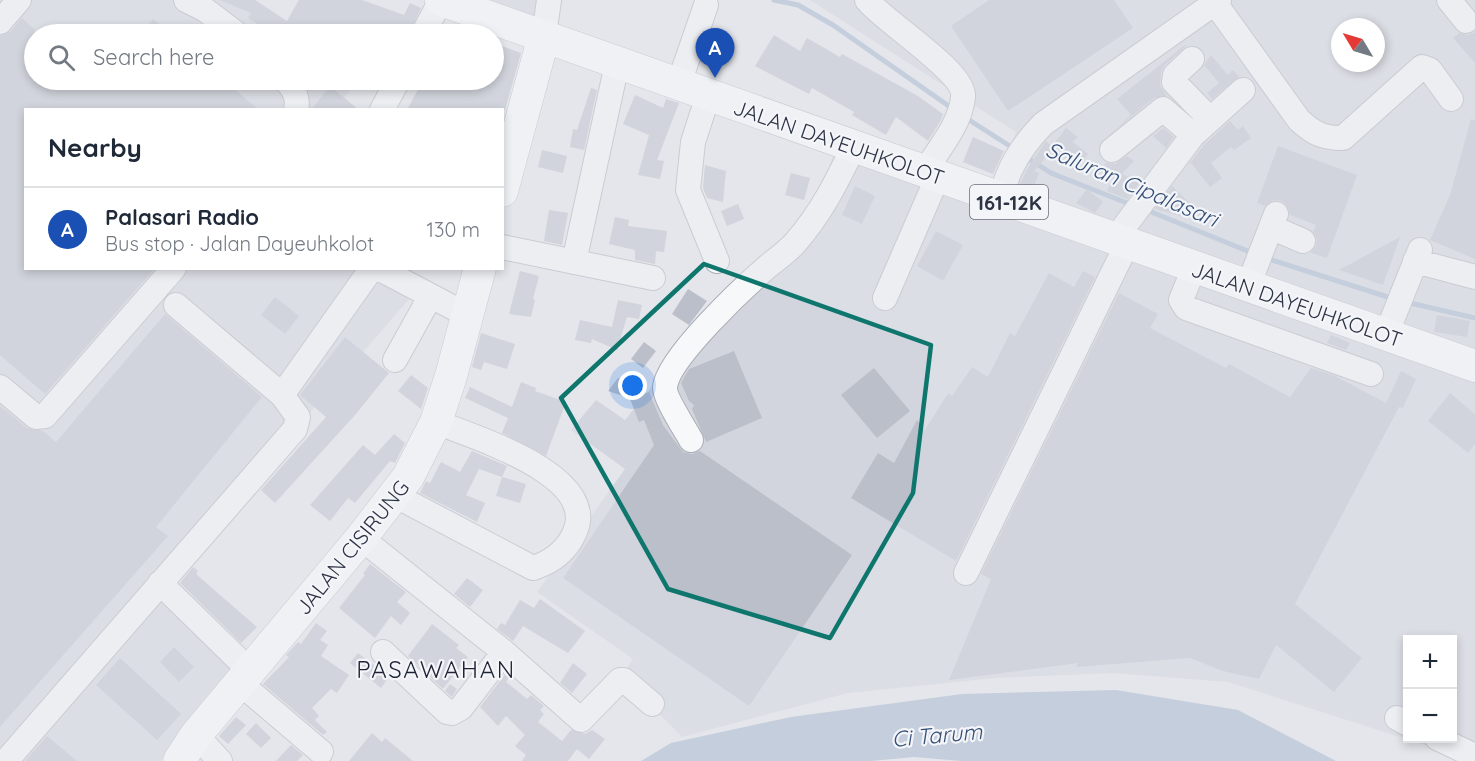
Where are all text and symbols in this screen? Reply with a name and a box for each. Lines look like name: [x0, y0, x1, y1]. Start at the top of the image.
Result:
north arrow: [1331, 18, 1385, 72]
search box: [24, 24, 504, 90]
pin: A: [696, 28, 734, 78]
icon: search: [45, 41, 78, 74]
text: Search here: [93, 43, 214, 71]
street label: JALAN DAYEUHKOLOT: [730, 94, 948, 190]
text: Nearby: [48, 131, 142, 164]
water label: Saluran Cipalasari: [1042, 135, 1225, 234]
road number: 161-12K: [970, 185, 1048, 219]
text: Palasari Radio: [105, 203, 259, 231]
text: A: [61, 217, 74, 242]
text: 130 m: [427, 217, 480, 242]
text: Bus stop · Jalan Dayeuhkolot: [105, 231, 374, 256]
street label: JALAN DAYEUHKOLOT: [1188, 256, 1406, 352]
your location: [618, 371, 647, 400]
street label: JALAN CISIRUNG: [290, 474, 414, 620]
map controls: [1403, 635, 1457, 743]
button: +: [1403, 635, 1457, 689]
district label: PASAWAHAN: [356, 654, 516, 684]
button: −: [1403, 689, 1457, 743]
water label: Ci Tarum: [891, 717, 984, 753]

